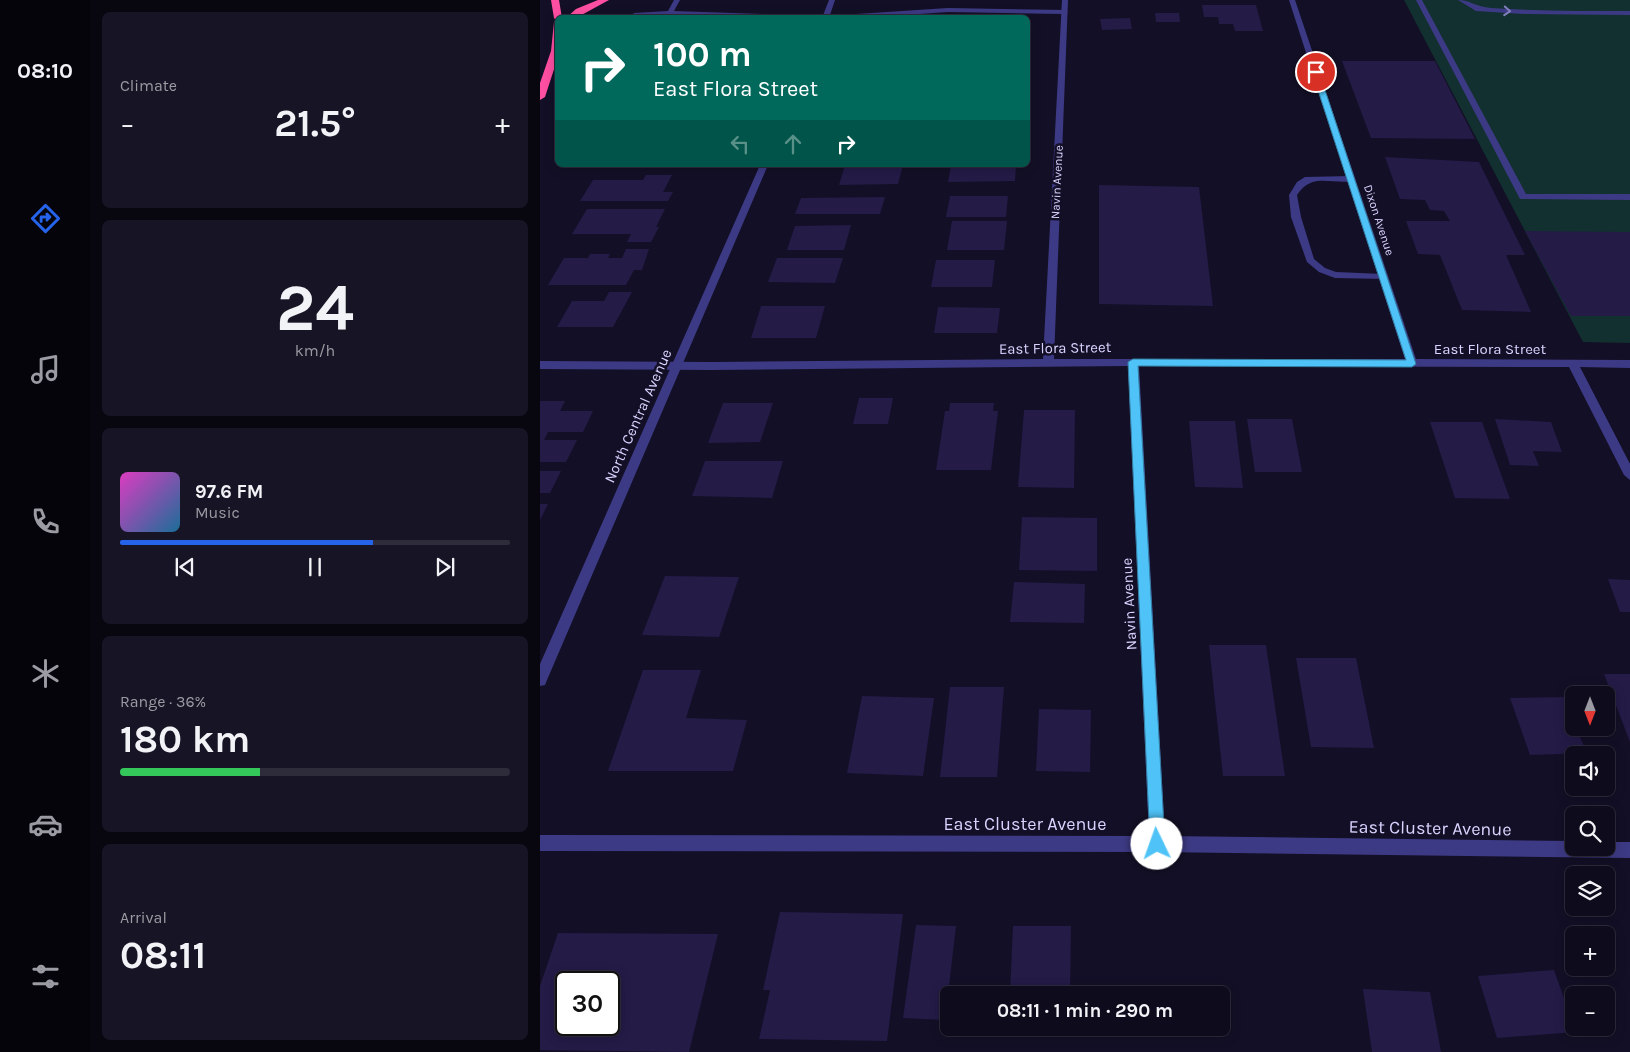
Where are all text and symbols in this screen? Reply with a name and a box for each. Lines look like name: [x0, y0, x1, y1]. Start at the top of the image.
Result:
one-way arrow: [1503, 6, 1511, 17]
text: 100 m: [653, 34, 752, 75]
icon: right: [570, 35, 635, 100]
pin: [1295, 51, 1337, 93]
text: 08:10: [17, 58, 73, 84]
icon: arrive: [1302, 58, 1330, 86]
text: Climate: [120, 76, 177, 95]
text: East Flora Street: [653, 76, 818, 102]
text: 21.5°: [274, 101, 356, 146]
text: −: [120, 107, 135, 140]
text: +: [495, 107, 510, 140]
icon: left: [726, 130, 754, 158]
icon: ahead: [779, 130, 807, 158]
icon: right: [832, 130, 860, 158]
street label: Navin Avenue: [1048, 145, 1066, 219]
street label: Dixon Avenue: [1361, 183, 1397, 257]
icon: directions: [28, 201, 63, 236]
text: 24: [276, 270, 354, 346]
street label: East Flora Street: [999, 338, 1112, 358]
street label: East Flora Street: [1434, 340, 1547, 358]
text: km/h: [295, 341, 335, 360]
street label: North Central Avenue: [600, 346, 676, 486]
icon: music: [28, 352, 63, 387]
text: 97.6 FM: [195, 481, 263, 503]
text: Music: [195, 503, 240, 522]
icon: phone: [28, 504, 63, 539]
icon: previous: [171, 553, 199, 581]
icon: pause: [301, 553, 329, 581]
icon: next: [431, 553, 459, 581]
street label: Navin Avenue: [1118, 557, 1140, 651]
icon: climate: [28, 656, 63, 691]
north arrow: [1565, 686, 1615, 736]
map controls: [1565, 686, 1615, 1036]
text: Range · 36%: [120, 692, 206, 711]
text: 180 km: [120, 717, 250, 762]
button: sound: [1565, 746, 1615, 796]
button: search: [1565, 806, 1615, 856]
icon: car: [28, 807, 63, 842]
street label: East Cluster Avenue: [944, 813, 1107, 835]
street label: East Cluster Avenue: [1348, 816, 1512, 840]
position arrow: [1130, 817, 1182, 869]
button: layers: [1565, 866, 1615, 916]
text: Arrival: [120, 908, 167, 927]
button: +: [1565, 926, 1615, 976]
text: 08:11: [120, 933, 206, 978]
icon: filters: [28, 959, 63, 994]
speed limit sign: 30: [555, 971, 620, 1036]
button: −: [1565, 986, 1615, 1036]
text: 08:11 · 1 min · 290 m: [997, 1000, 1173, 1022]

